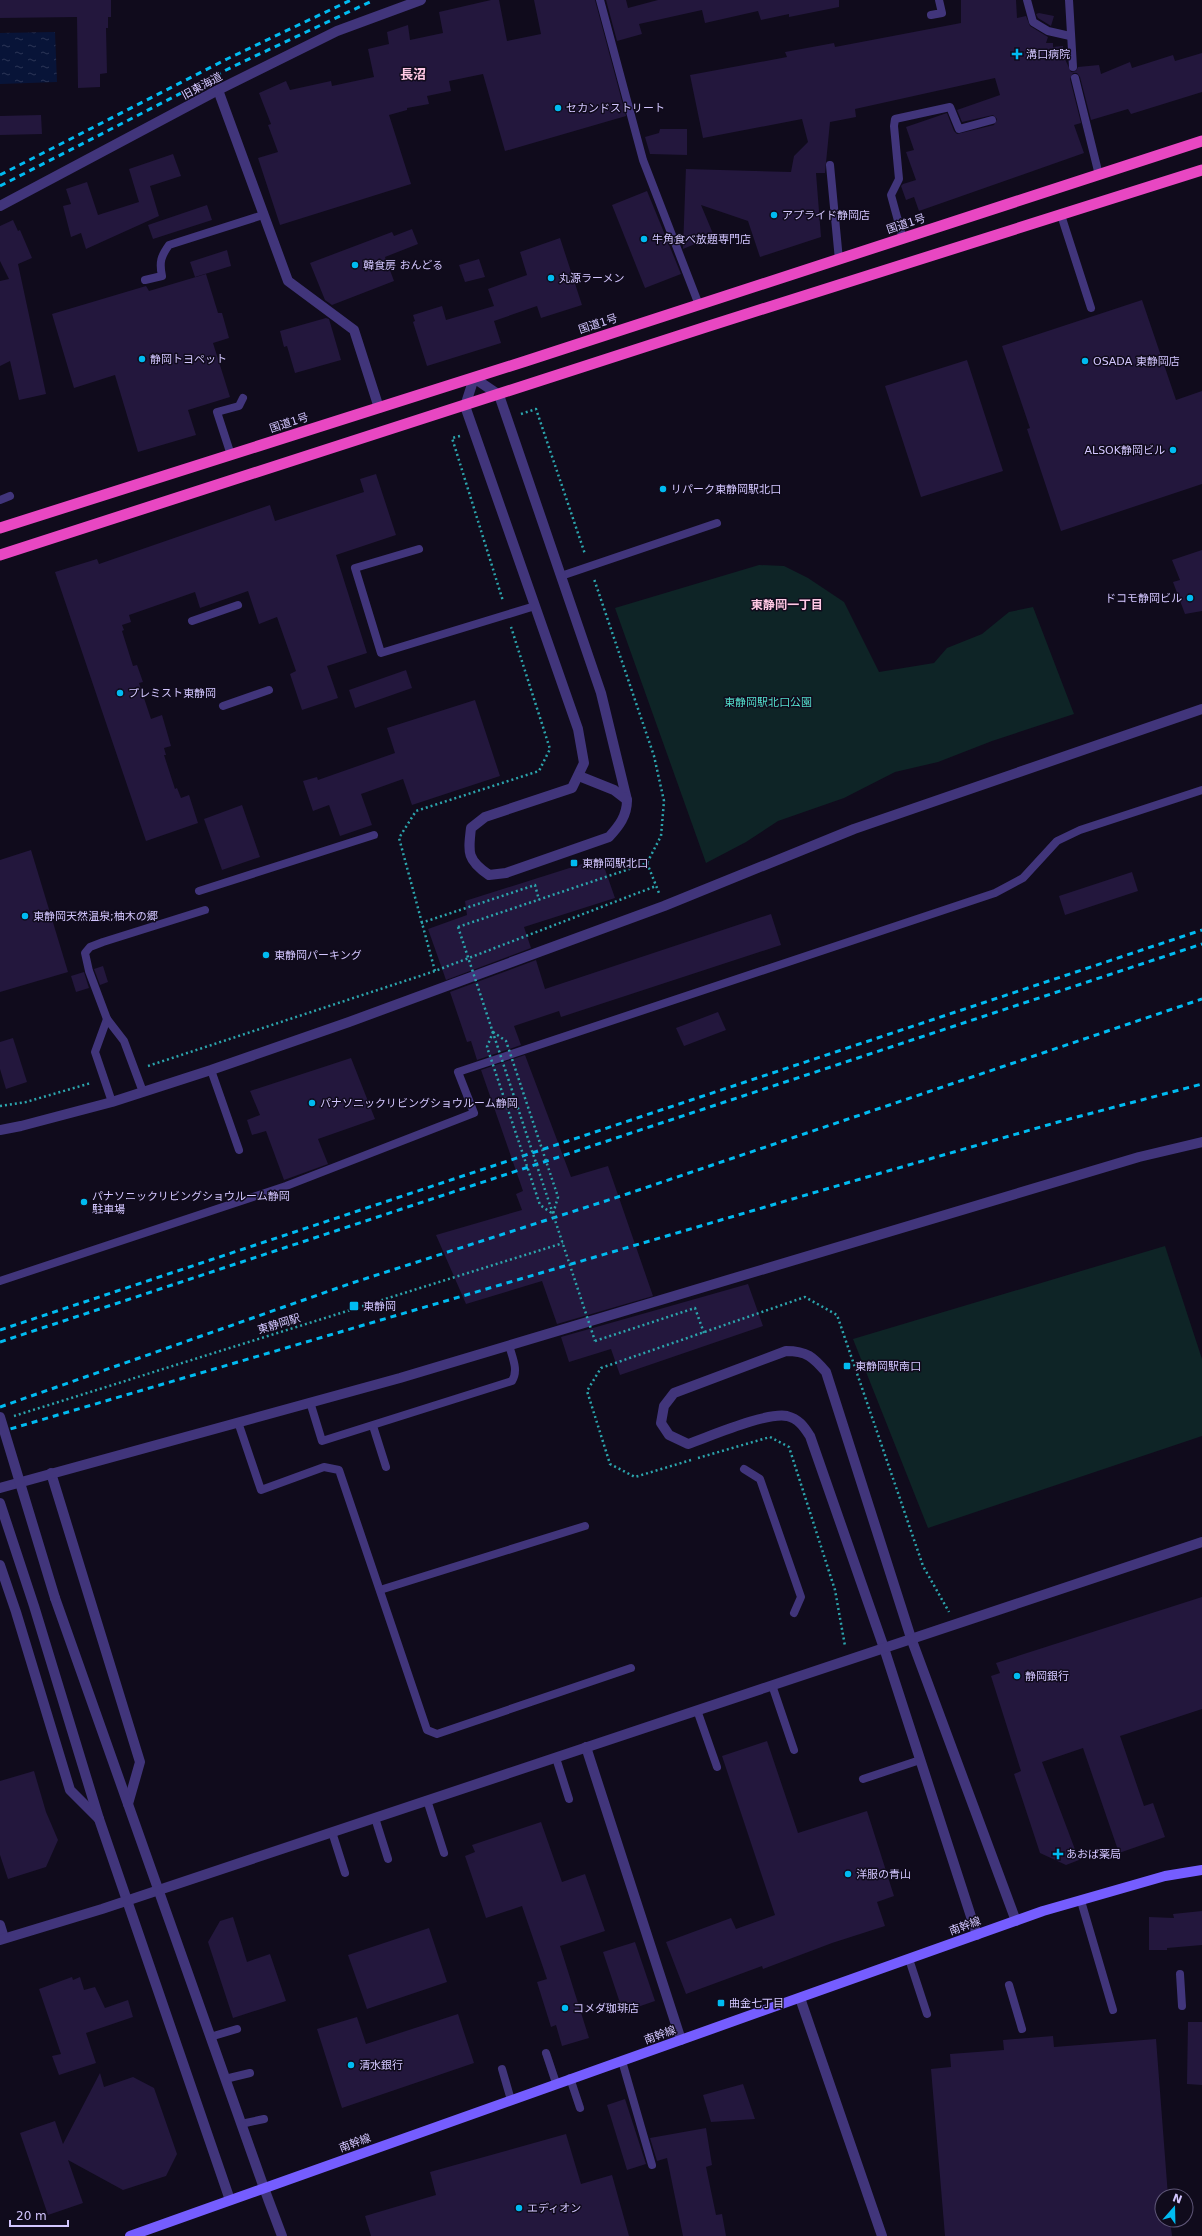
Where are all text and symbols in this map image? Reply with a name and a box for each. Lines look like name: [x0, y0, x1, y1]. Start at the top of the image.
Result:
marker: 溝口病院: [1011, 48, 1023, 60]
place label: 溝口病院: [1026, 48, 1070, 61]
district label: 長沼: [400, 67, 426, 82]
street label: 旧東海道: [180, 70, 224, 102]
place label: セカンドストリート: [566, 102, 665, 115]
marker: セカンドストリート: [553, 103, 563, 113]
place label: アプライド静岡店: [782, 209, 870, 222]
marker: アプライド静岡店: [769, 210, 779, 220]
street label: 国道1号: [885, 212, 927, 236]
place label: 牛角食べ放題専門店: [652, 233, 751, 246]
marker: 牛角食べ放題専門店: [639, 234, 649, 244]
place label: 韓食房 おんどる: [363, 259, 443, 272]
marker: 韓食房 おんどる: [350, 260, 360, 270]
place label: 丸源ラーメン: [559, 272, 625, 285]
marker: 丸源ラーメン: [546, 273, 556, 283]
street label: 国道1号: [577, 312, 619, 336]
place label: 静岡トヨペット: [150, 353, 227, 366]
marker: 静岡トヨペット: [137, 354, 147, 364]
place label: OSADA 東静岡店: [1093, 355, 1180, 368]
marker: OSADA 東静岡店: [1080, 356, 1090, 366]
street label: 国道1号: [268, 411, 310, 435]
place label: ALSOK静岡ビル: [1084, 444, 1165, 457]
marker: ALSOK静岡ビル: [1168, 445, 1178, 455]
place label: リパーク東静岡駅北口: [671, 483, 781, 496]
marker: リパーク東静岡駅北口: [658, 484, 668, 494]
place label: ドコモ静岡ビル: [1105, 592, 1182, 605]
marker: ドコモ静岡ビル: [1185, 593, 1195, 603]
district label: 東静岡一丁目: [751, 598, 823, 612]
place label: プレミスト東静岡: [128, 687, 216, 700]
marker: プレミスト東静岡: [115, 688, 125, 698]
park label: 東静岡駅北口公園: [724, 696, 812, 709]
place label: 東静岡駅北口: [582, 857, 648, 870]
marker: 東静岡駅北口: [569, 858, 579, 868]
place label: 東静岡天然温泉;柚木の郷: [33, 910, 158, 923]
marker: 東静岡天然温泉;柚木の郷: [20, 911, 30, 921]
place label: 東静岡パーキング: [274, 949, 362, 962]
marker: 東静岡パーキング: [261, 950, 271, 960]
place label: パナソニックリビングショウルーム静岡: [320, 1097, 518, 1110]
marker: パナソニックリビングショウルーム静岡: [307, 1098, 317, 1108]
place label: パナソニックリビングショウルーム静岡 駐車場: [92, 1190, 290, 1216]
marker: パナソニックリビングショウルーム静岡 駐車場: [79, 1197, 89, 1207]
marker: 東静岡: [348, 1300, 360, 1312]
place label: 東静岡: [363, 1300, 396, 1313]
street label: 東静岡駅: [256, 1311, 302, 1337]
place label: 東静岡駅南口: [855, 1360, 921, 1373]
marker: 東静岡駅南口: [842, 1361, 852, 1371]
place label: 静岡銀行: [1025, 1670, 1069, 1683]
marker: 静岡銀行: [1012, 1671, 1022, 1681]
place label: あおば薬局: [1066, 1848, 1121, 1861]
marker: あおば薬局: [1053, 1849, 1063, 1859]
place label: 洋服の青山: [856, 1868, 911, 1881]
marker: 洋服の青山: [843, 1869, 853, 1879]
street label: 南幹線: [947, 1914, 983, 1938]
place label: 曲金七丁目: [729, 1997, 784, 2010]
marker: 曲金七丁目: [716, 1998, 726, 2008]
place label: コメダ珈琲店: [573, 2002, 639, 2015]
marker: コメダ珈琲店: [560, 2003, 570, 2013]
street label: 南幹線: [642, 2023, 678, 2047]
place label: 清水銀行: [359, 2059, 403, 2072]
marker: 清水銀行: [346, 2060, 356, 2070]
street label: 南幹線: [337, 2131, 373, 2155]
north arrow: [1154, 2188, 1194, 2228]
text: N: [1171, 2191, 1184, 2207]
scale bar: [10, 2202, 68, 2228]
place label: エディオン: [527, 2202, 581, 2215]
marker: エディオン: [514, 2203, 524, 2213]
text: 20 m: [16, 2209, 47, 2223]

